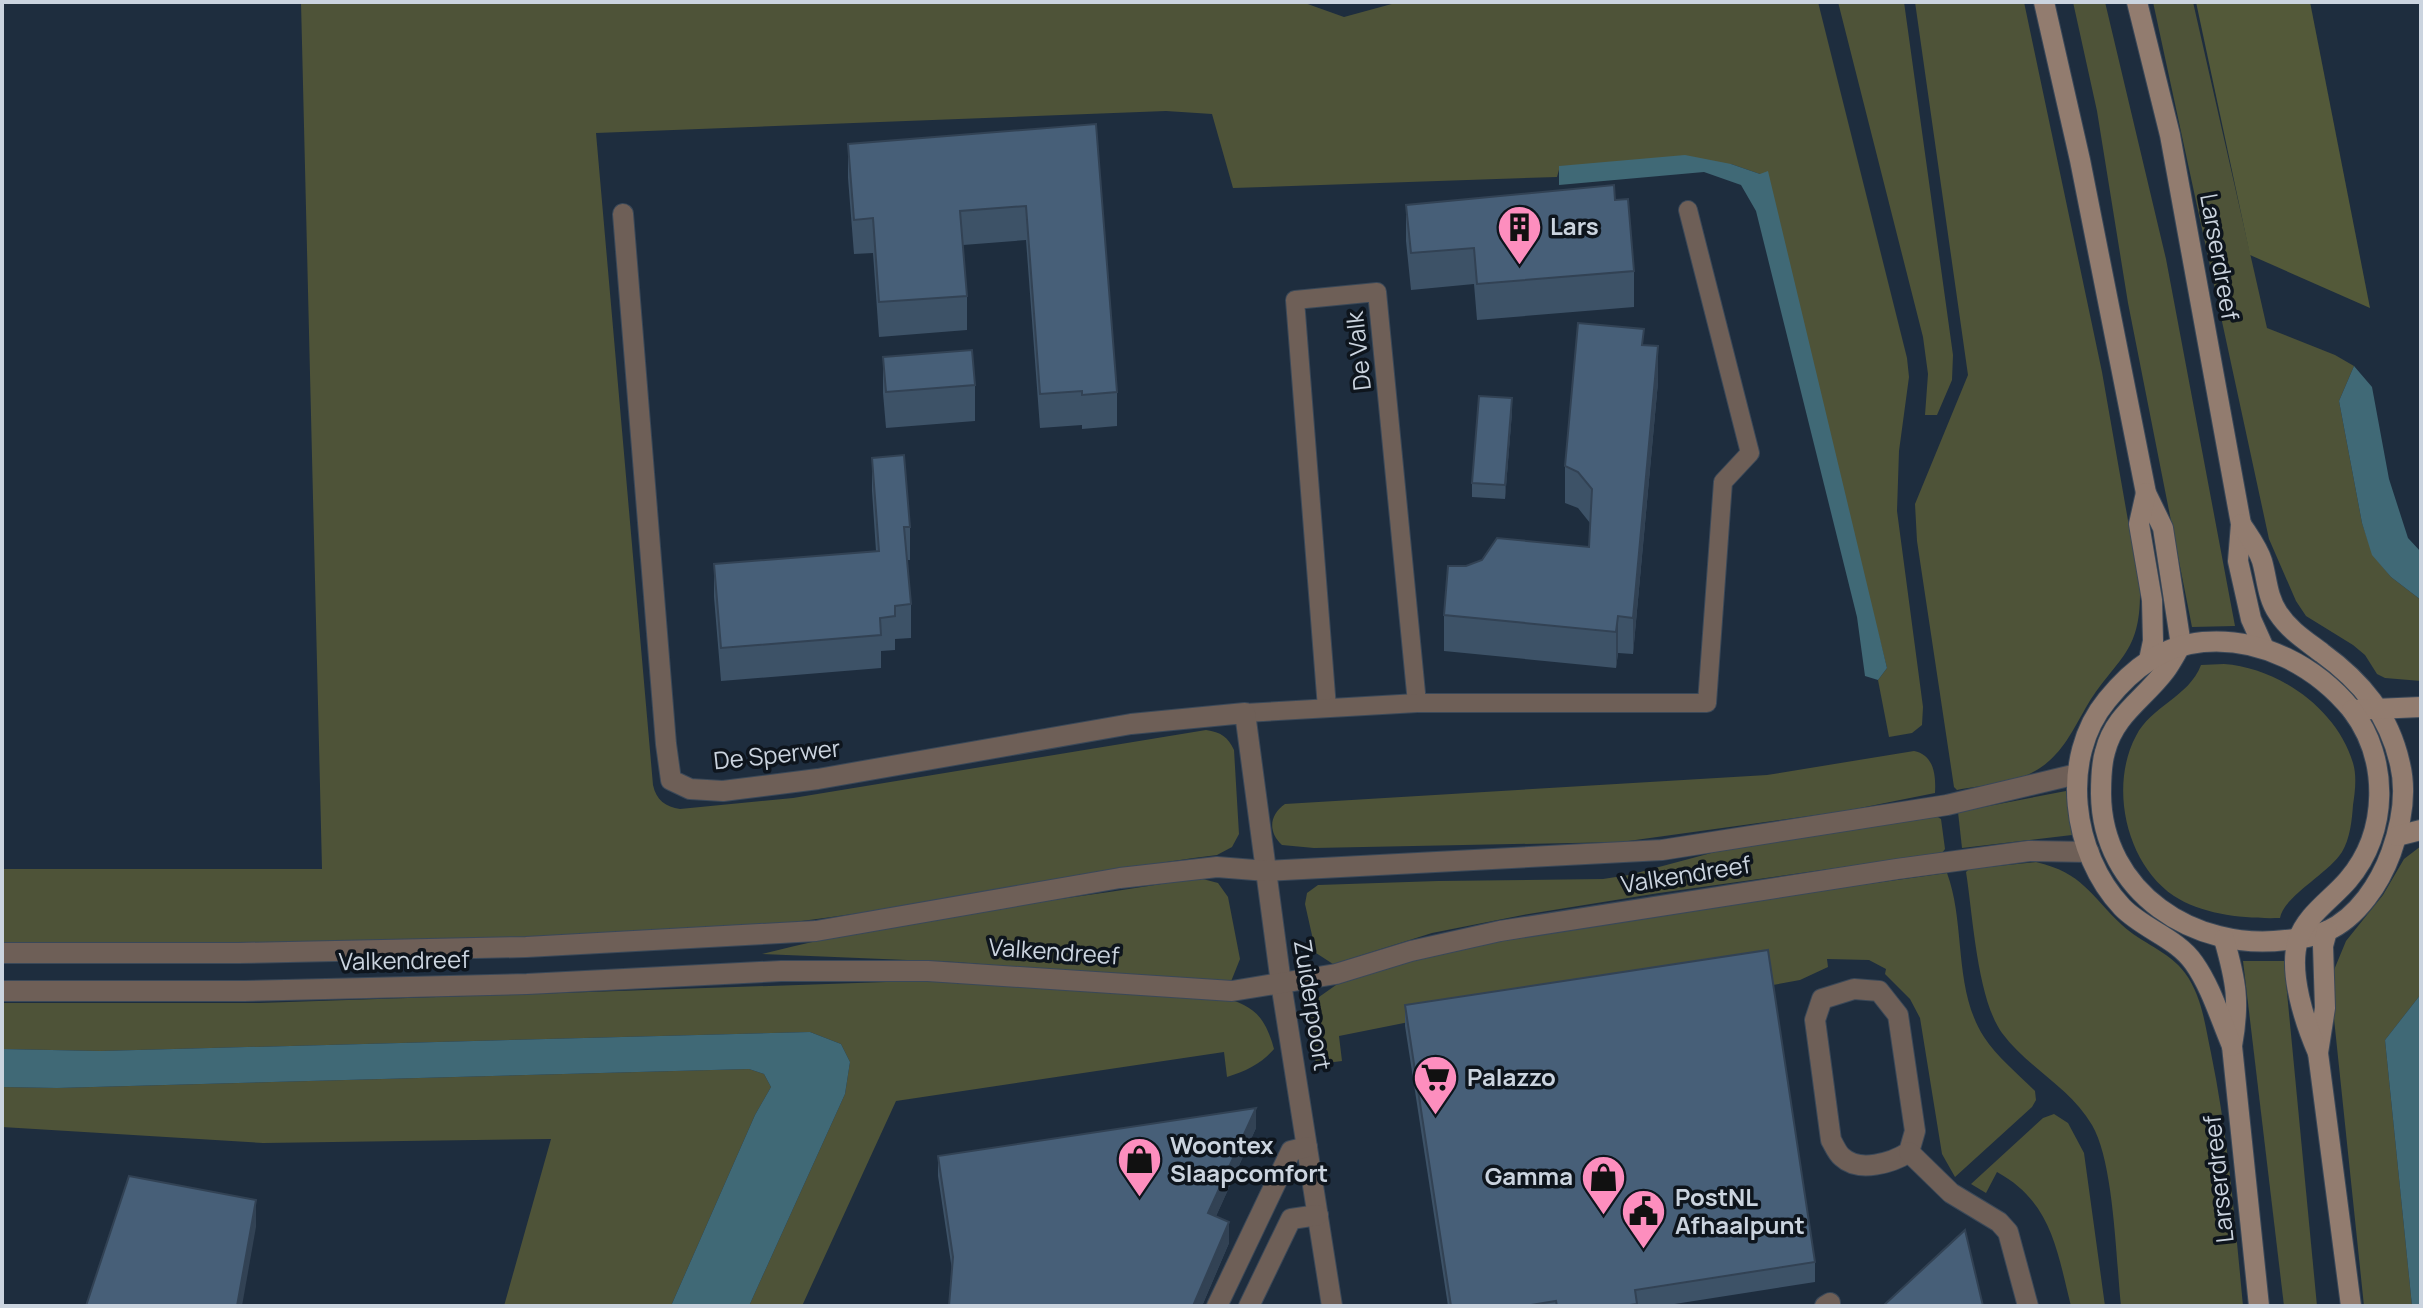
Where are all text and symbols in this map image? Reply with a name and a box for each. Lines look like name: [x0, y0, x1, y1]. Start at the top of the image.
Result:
street label: Larserdreef: [2193, 191, 2248, 323]
building icon: Lars: [1495, 203, 1543, 266]
place label: Lars: [1550, 209, 1599, 242]
street label: De Valk: [1337, 309, 1378, 392]
street label: De Sperwer: [712, 730, 842, 777]
street label: Valkendreef: [1618, 847, 1754, 900]
street label: Valkendreef: [988, 929, 1121, 972]
street label: Zuiderpoort: [1287, 937, 1340, 1073]
street label: Valkendreef: [338, 942, 470, 977]
supermarket icon: Palazzo: [1412, 1054, 1460, 1117]
place label: Palazzo: [1467, 1060, 1556, 1093]
street label: Larserdreef: [2194, 1113, 2241, 1245]
place label: Woontex Slaapcomfort: [1170, 1128, 1328, 1189]
shop icon: Woontex Slaapcomfort: [1115, 1136, 1163, 1199]
shop icon: Gamma: [1580, 1153, 1628, 1216]
place label: Gamma: [1485, 1159, 1573, 1192]
place label: PostNL Afhaalpunt: [1675, 1180, 1805, 1241]
public building icon: PostNL Afhaalpunt: [1620, 1188, 1668, 1251]

